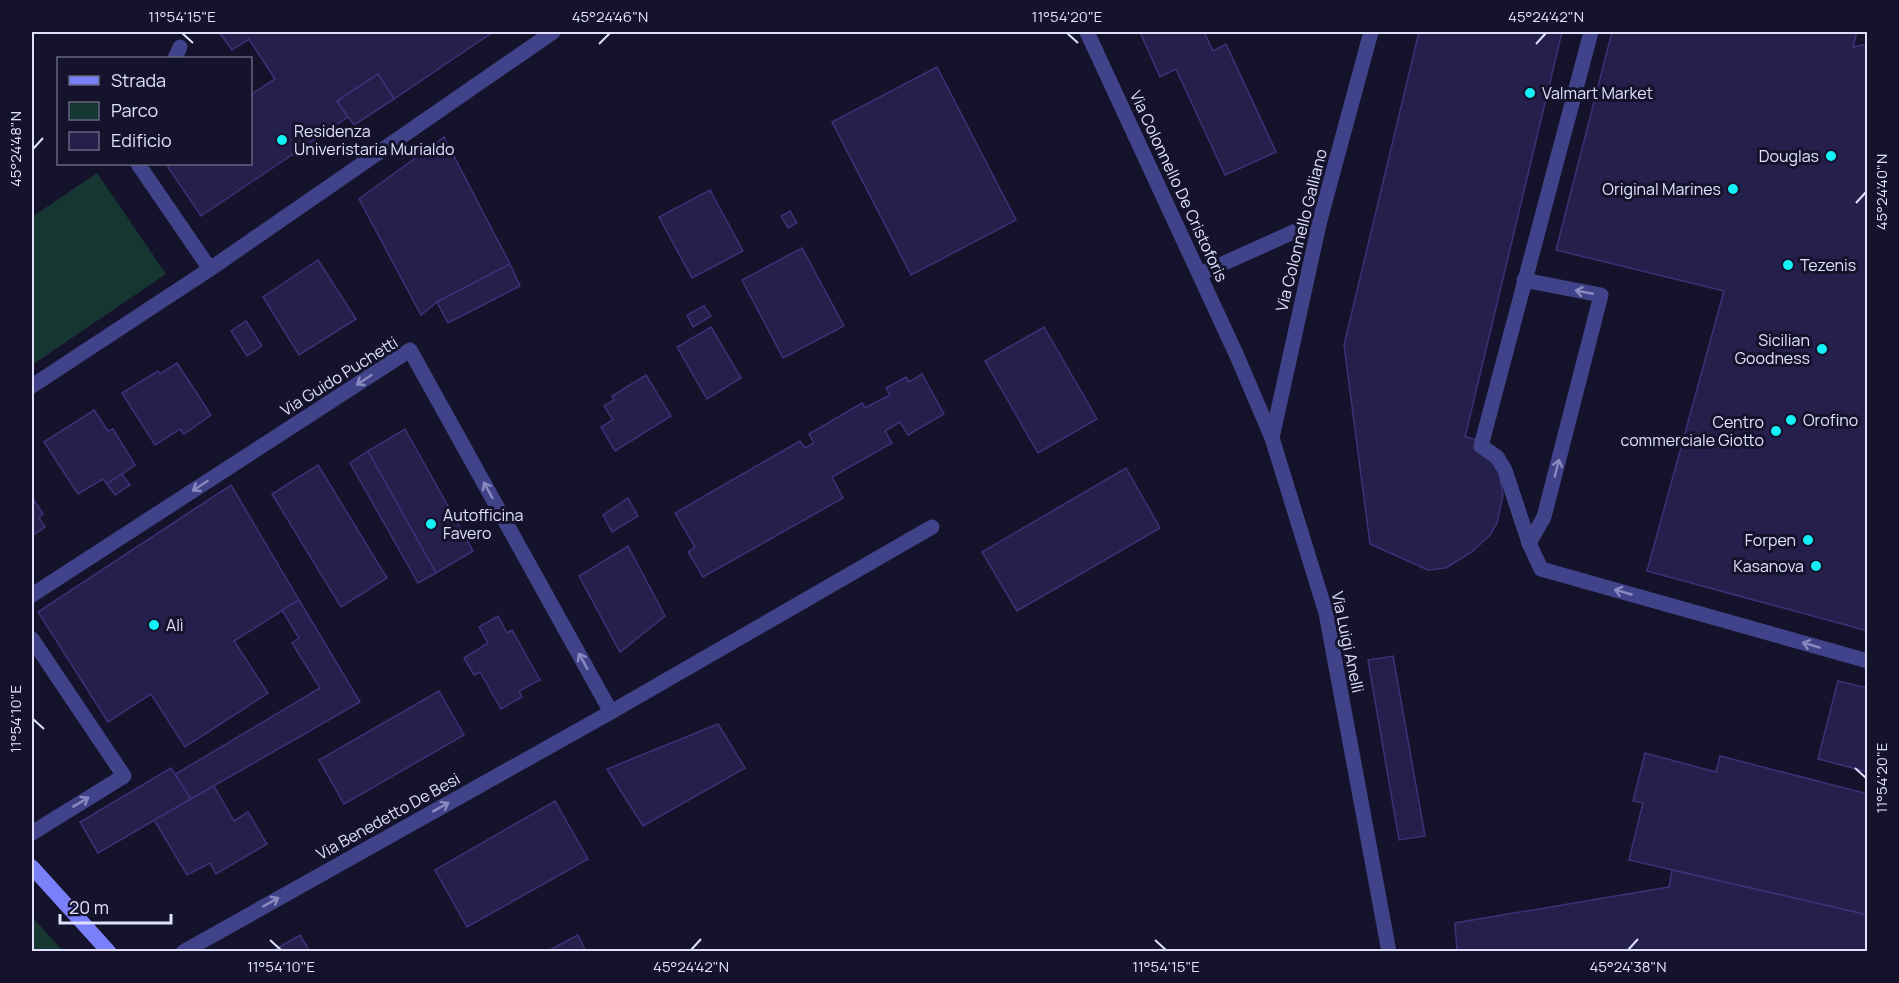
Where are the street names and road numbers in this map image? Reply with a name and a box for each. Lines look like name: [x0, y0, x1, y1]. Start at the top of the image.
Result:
street label: Via Colonnello De Cristoforis: [1125, 87, 1233, 285]
street label: Via Colonnello Galliano: [1270, 146, 1332, 314]
street label: Via Guido Puchetti: [276, 331, 402, 421]
street label: Via Luigi Anelli: [1327, 589, 1369, 695]
street label: Via Benedetto De Besi: [312, 767, 464, 865]

